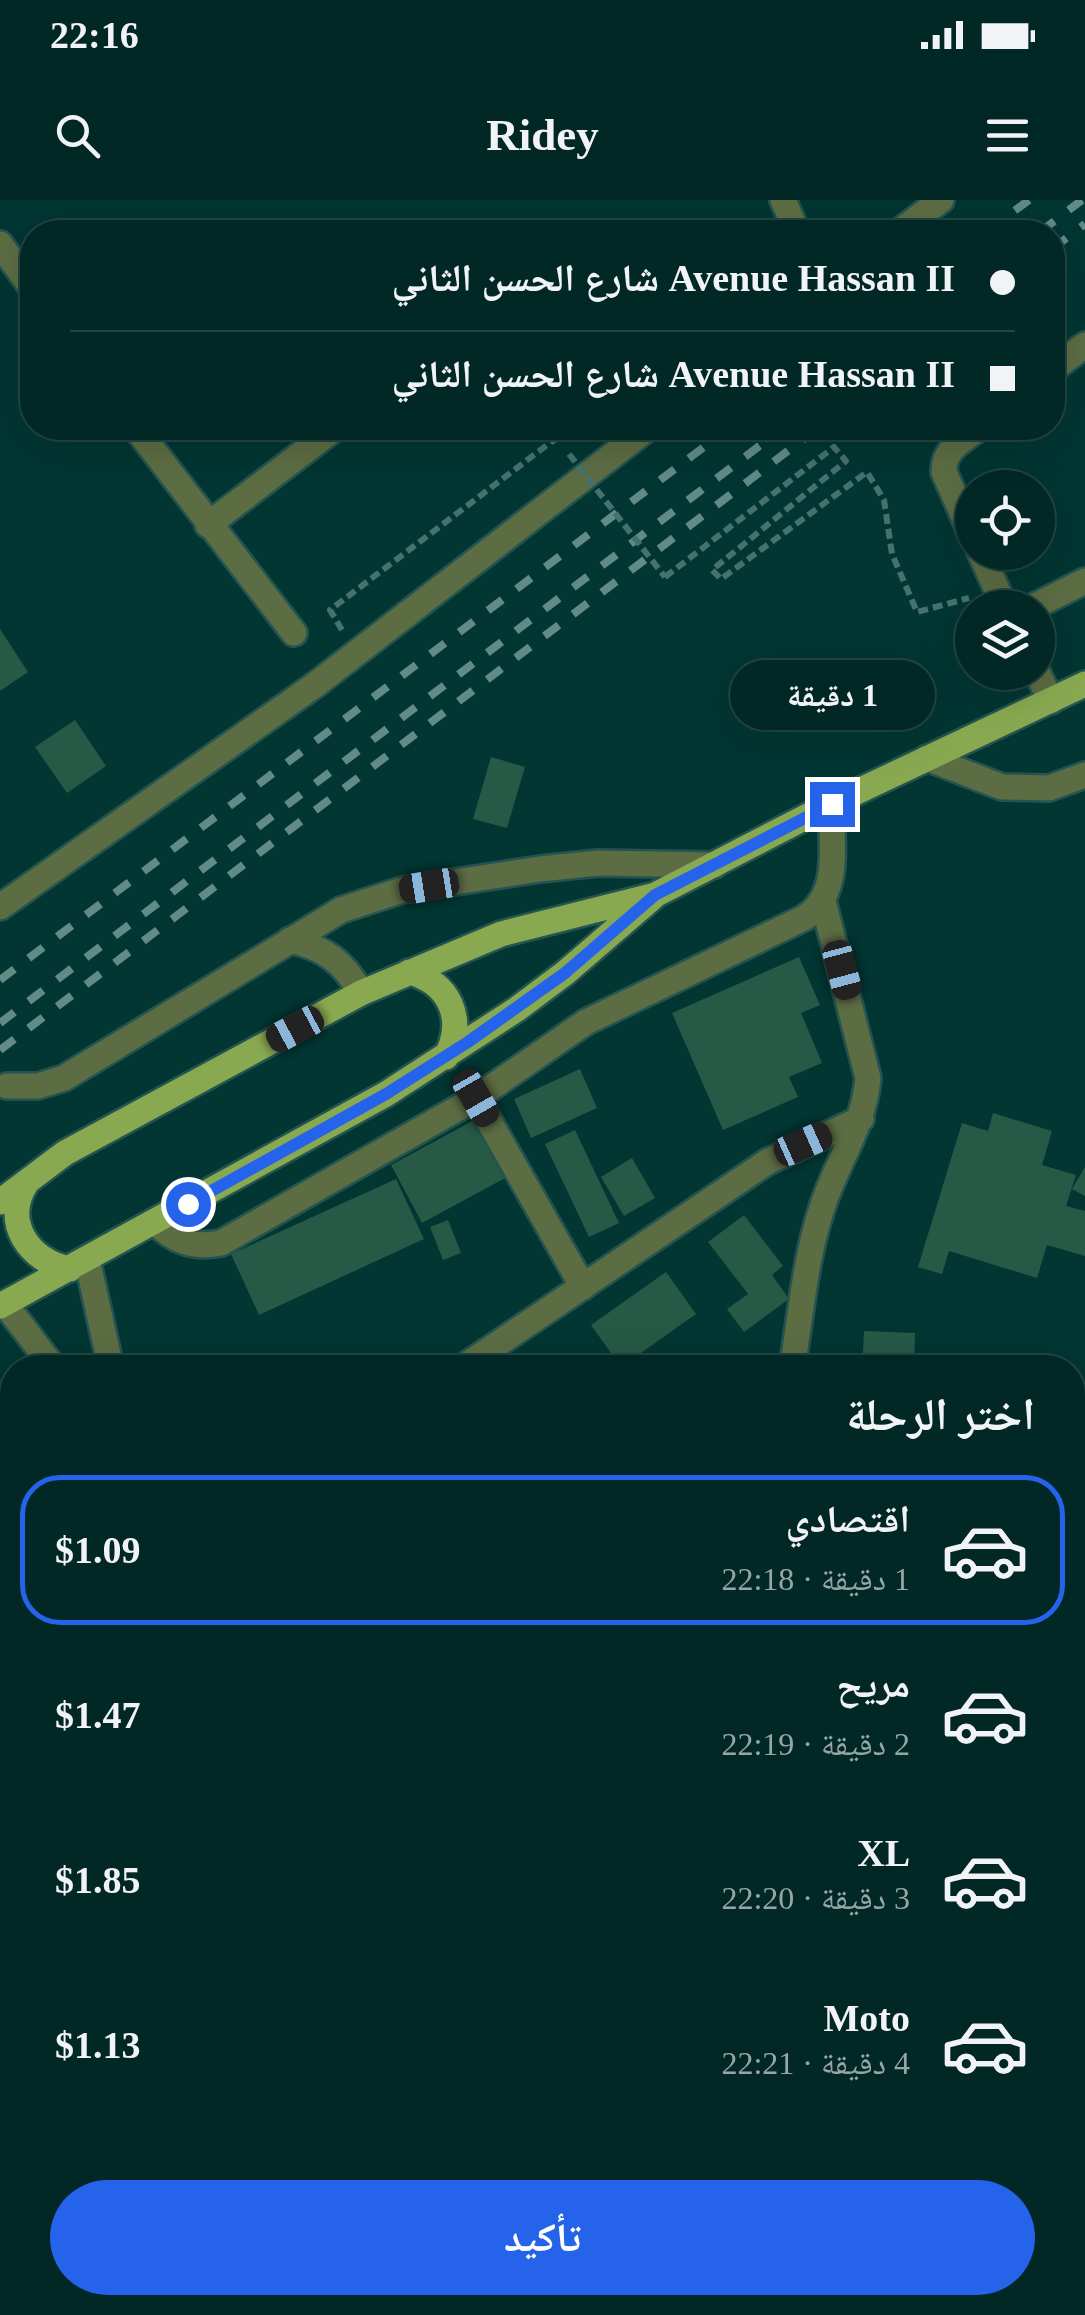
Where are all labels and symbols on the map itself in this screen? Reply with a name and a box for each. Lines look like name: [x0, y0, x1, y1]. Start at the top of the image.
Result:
callout: 1 دقيقة: [730, 659, 934, 729]
route end: [810, 782, 855, 827]
car: [397, 866, 461, 906]
car: [820, 937, 864, 1003]
car: [261, 1002, 329, 1056]
car: [448, 1065, 504, 1131]
car: [769, 1118, 837, 1170]
route start: [166, 1182, 211, 1227]

